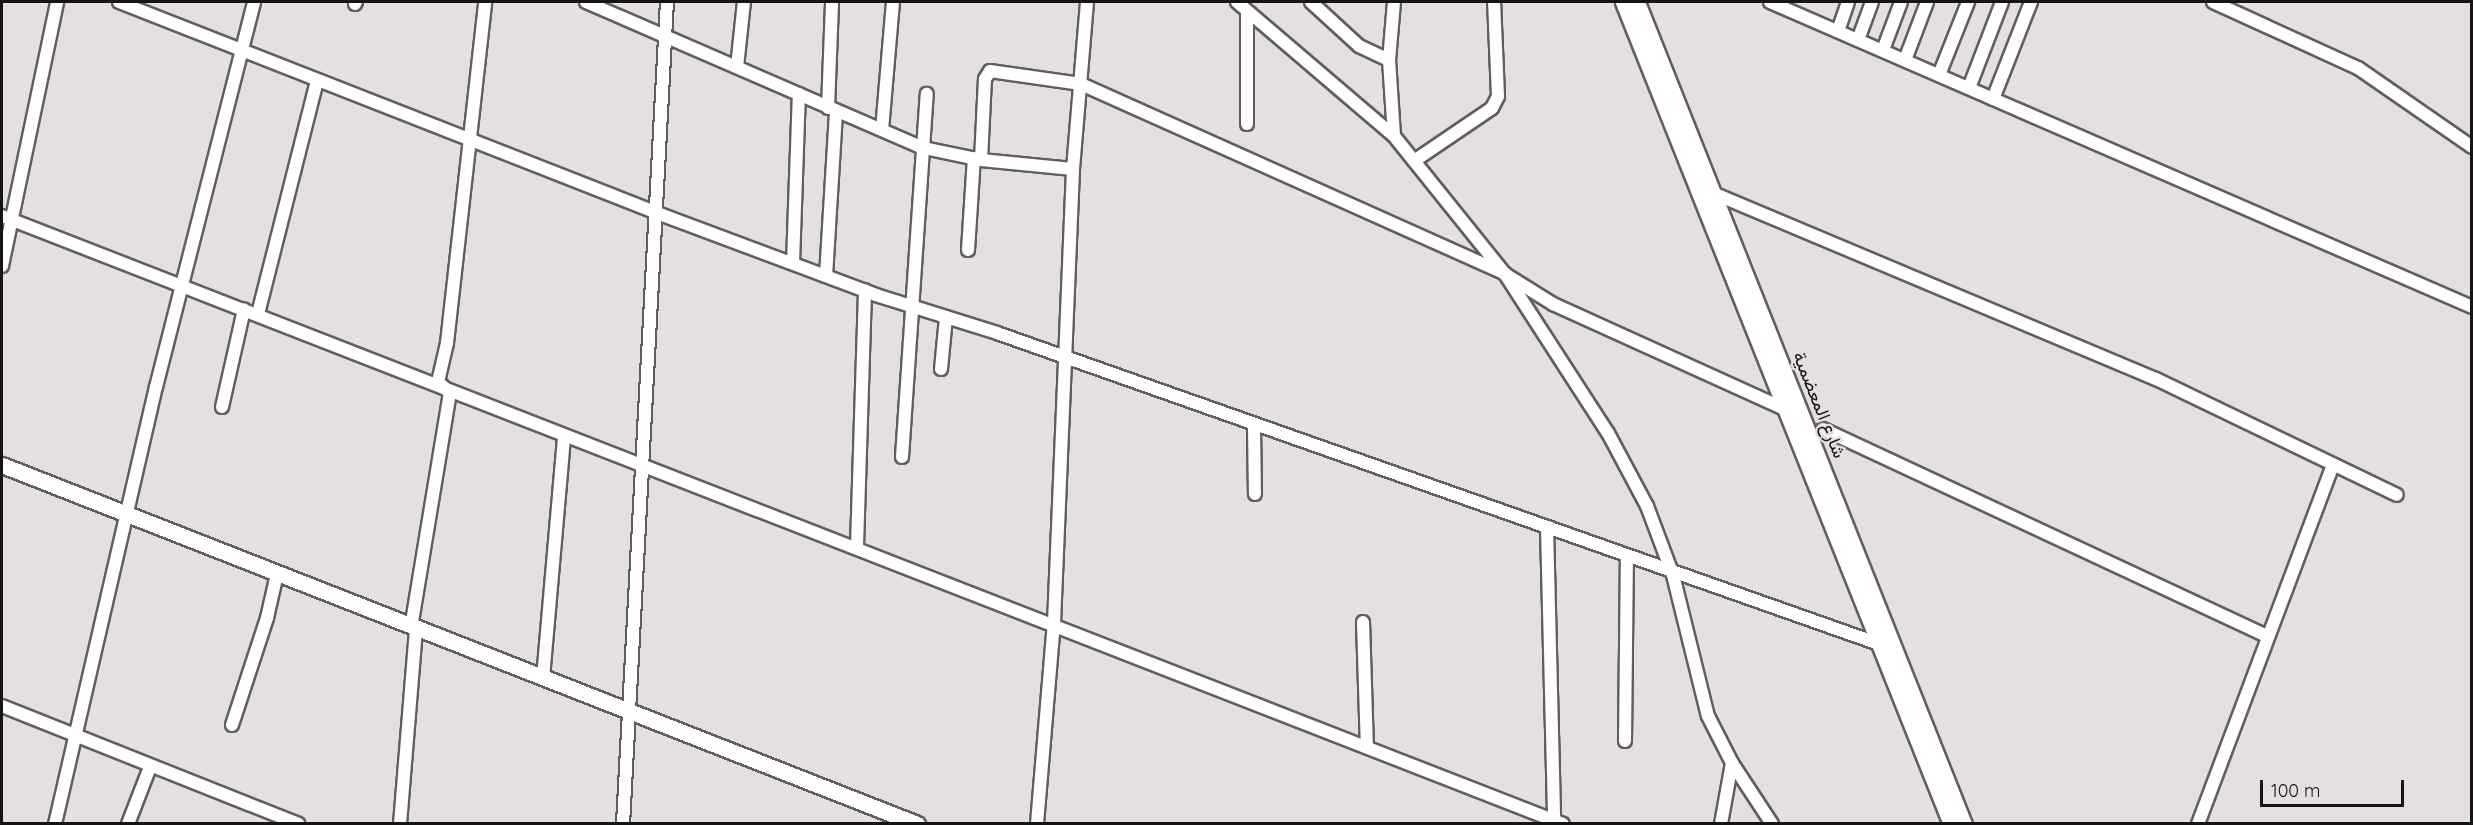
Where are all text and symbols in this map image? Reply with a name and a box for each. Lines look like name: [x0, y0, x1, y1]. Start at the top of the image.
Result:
street label: شارع المعضمية: [1788, 349, 1850, 461]
scale bar: [2263, 768, 2407, 806]
text: 100 m: [2271, 779, 2320, 802]

